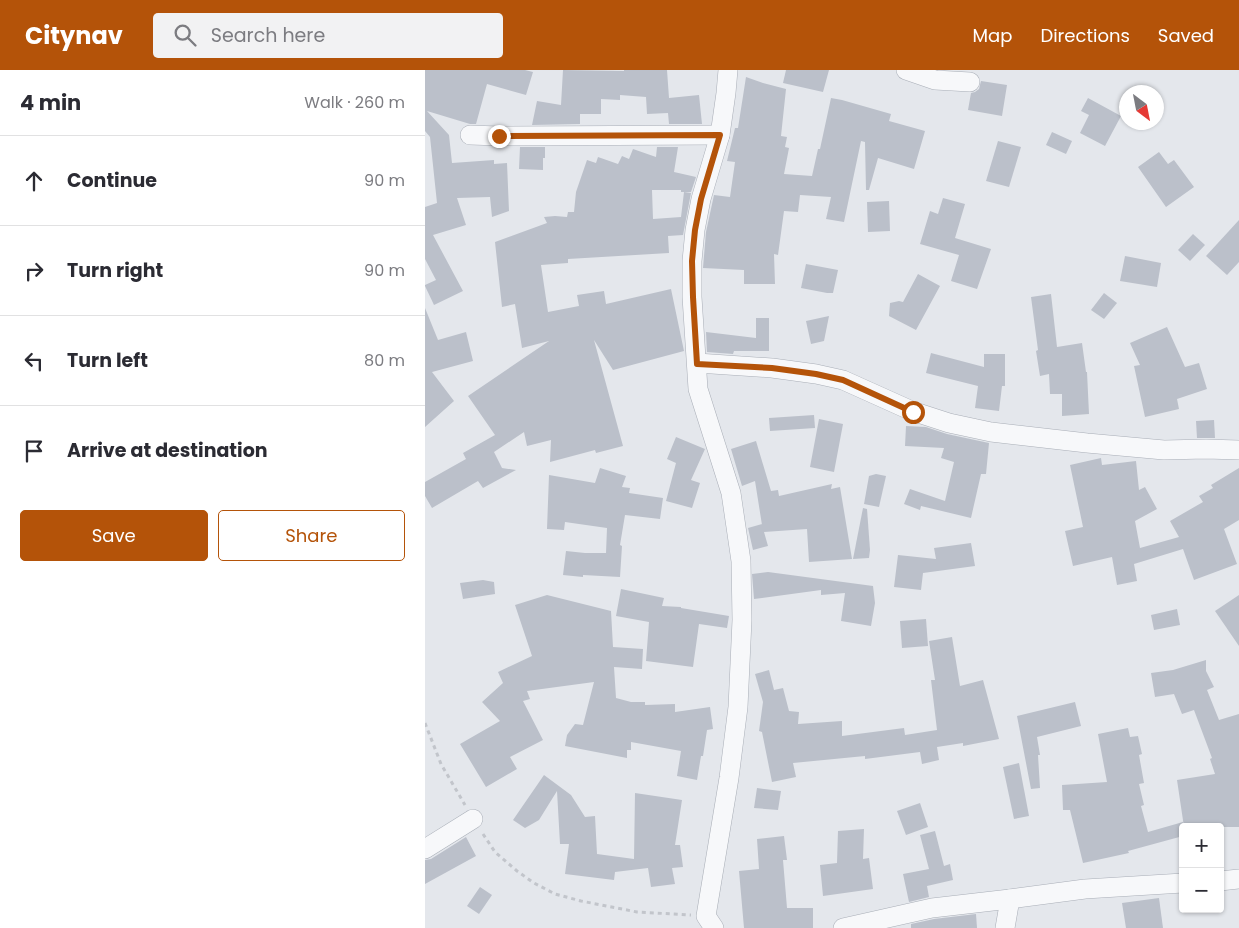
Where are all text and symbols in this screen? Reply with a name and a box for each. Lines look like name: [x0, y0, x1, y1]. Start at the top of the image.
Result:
search box: [153, 13, 503, 58]
text: Citynav: [25, 19, 123, 52]
icon: search: [171, 21, 199, 49]
text: Search here: [211, 22, 325, 49]
text: Map: [973, 23, 1012, 48]
text: Directions: [1040, 23, 1130, 48]
text: Saved: [1158, 23, 1214, 48]
north arrow: [1119, 85, 1164, 130]
text: 4 min: [20, 88, 81, 117]
text: Walk · 260 m: [304, 91, 405, 114]
route end: [488, 125, 511, 148]
icon: ahead: [20, 167, 48, 195]
text: Continue: [67, 167, 157, 194]
text: 90 m: [364, 169, 405, 192]
icon: right: [20, 257, 48, 285]
text: Turn right: [67, 257, 163, 284]
text: 90 m: [364, 259, 405, 282]
icon: left: [20, 347, 48, 375]
text: Turn left: [67, 347, 148, 374]
text: 80 m: [364, 349, 405, 372]
route start: [902, 401, 925, 424]
icon: arrive: [20, 437, 48, 465]
text: Arrive at destination: [67, 437, 268, 464]
button: Save: [20, 510, 208, 561]
button: Share: [218, 510, 405, 561]
map controls: [1179, 823, 1224, 913]
button: +: [1179, 823, 1224, 868]
button: −: [1179, 868, 1224, 913]

